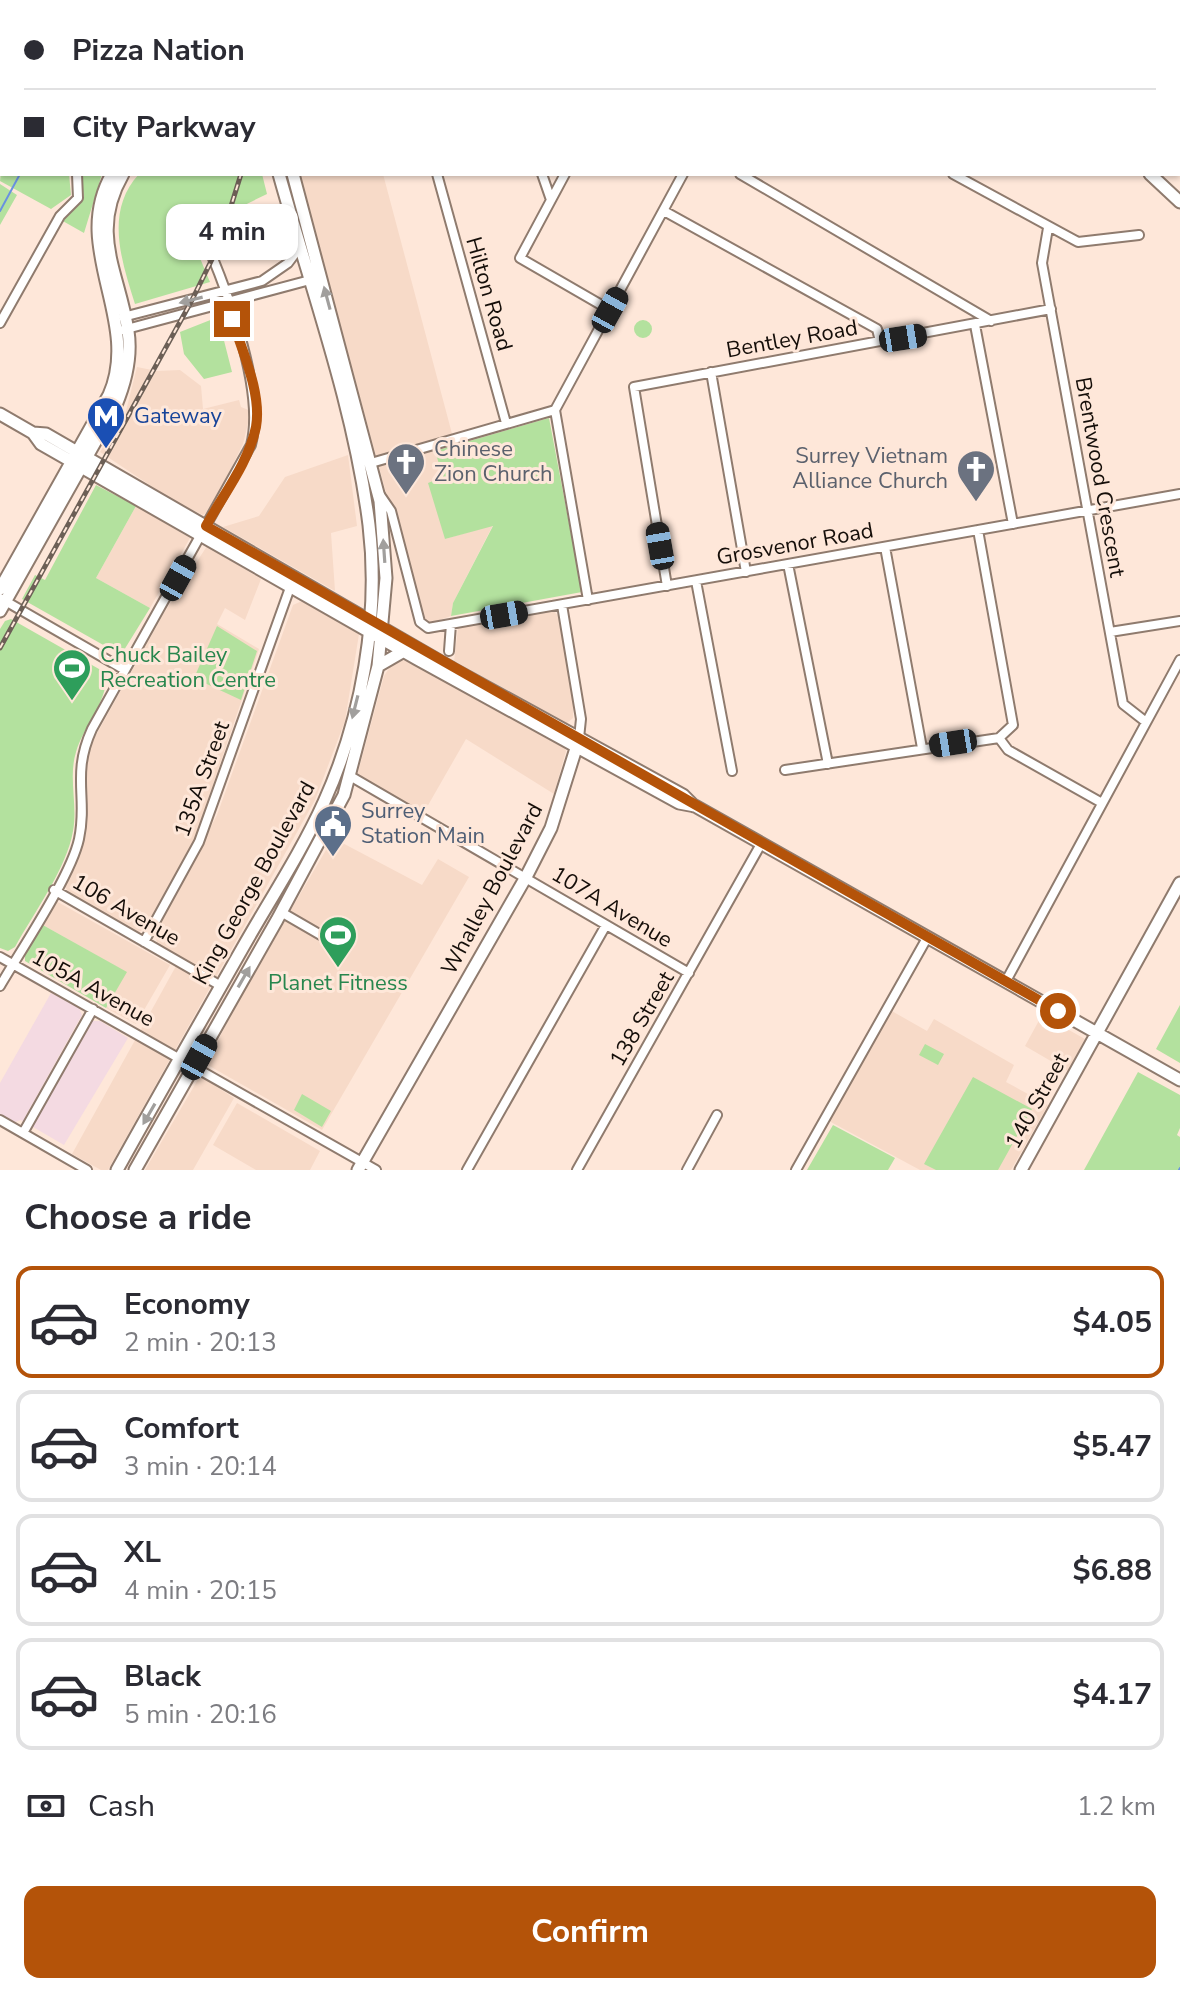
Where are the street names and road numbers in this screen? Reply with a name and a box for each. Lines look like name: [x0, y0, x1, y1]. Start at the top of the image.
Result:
street label: Hilton Road: [458, 233, 520, 355]
street label: Bentley Road: [724, 313, 860, 365]
street label: Brentwood Crescent: [1068, 375, 1132, 580]
street label: Grosvenor Road: [714, 515, 876, 573]
street label: 135A Street: [167, 717, 237, 841]
street label: King George Boulevard: [185, 776, 323, 990]
street label: Whalley Boulevard: [434, 798, 550, 980]
street label: 107A Avenue: [546, 859, 678, 955]
street label: 106 Avenue: [66, 867, 186, 953]
street label: 105A Avenue: [26, 942, 160, 1034]
street label: 138 Street: [603, 966, 681, 1072]
street label: 140 Street: [998, 1047, 1076, 1154]

